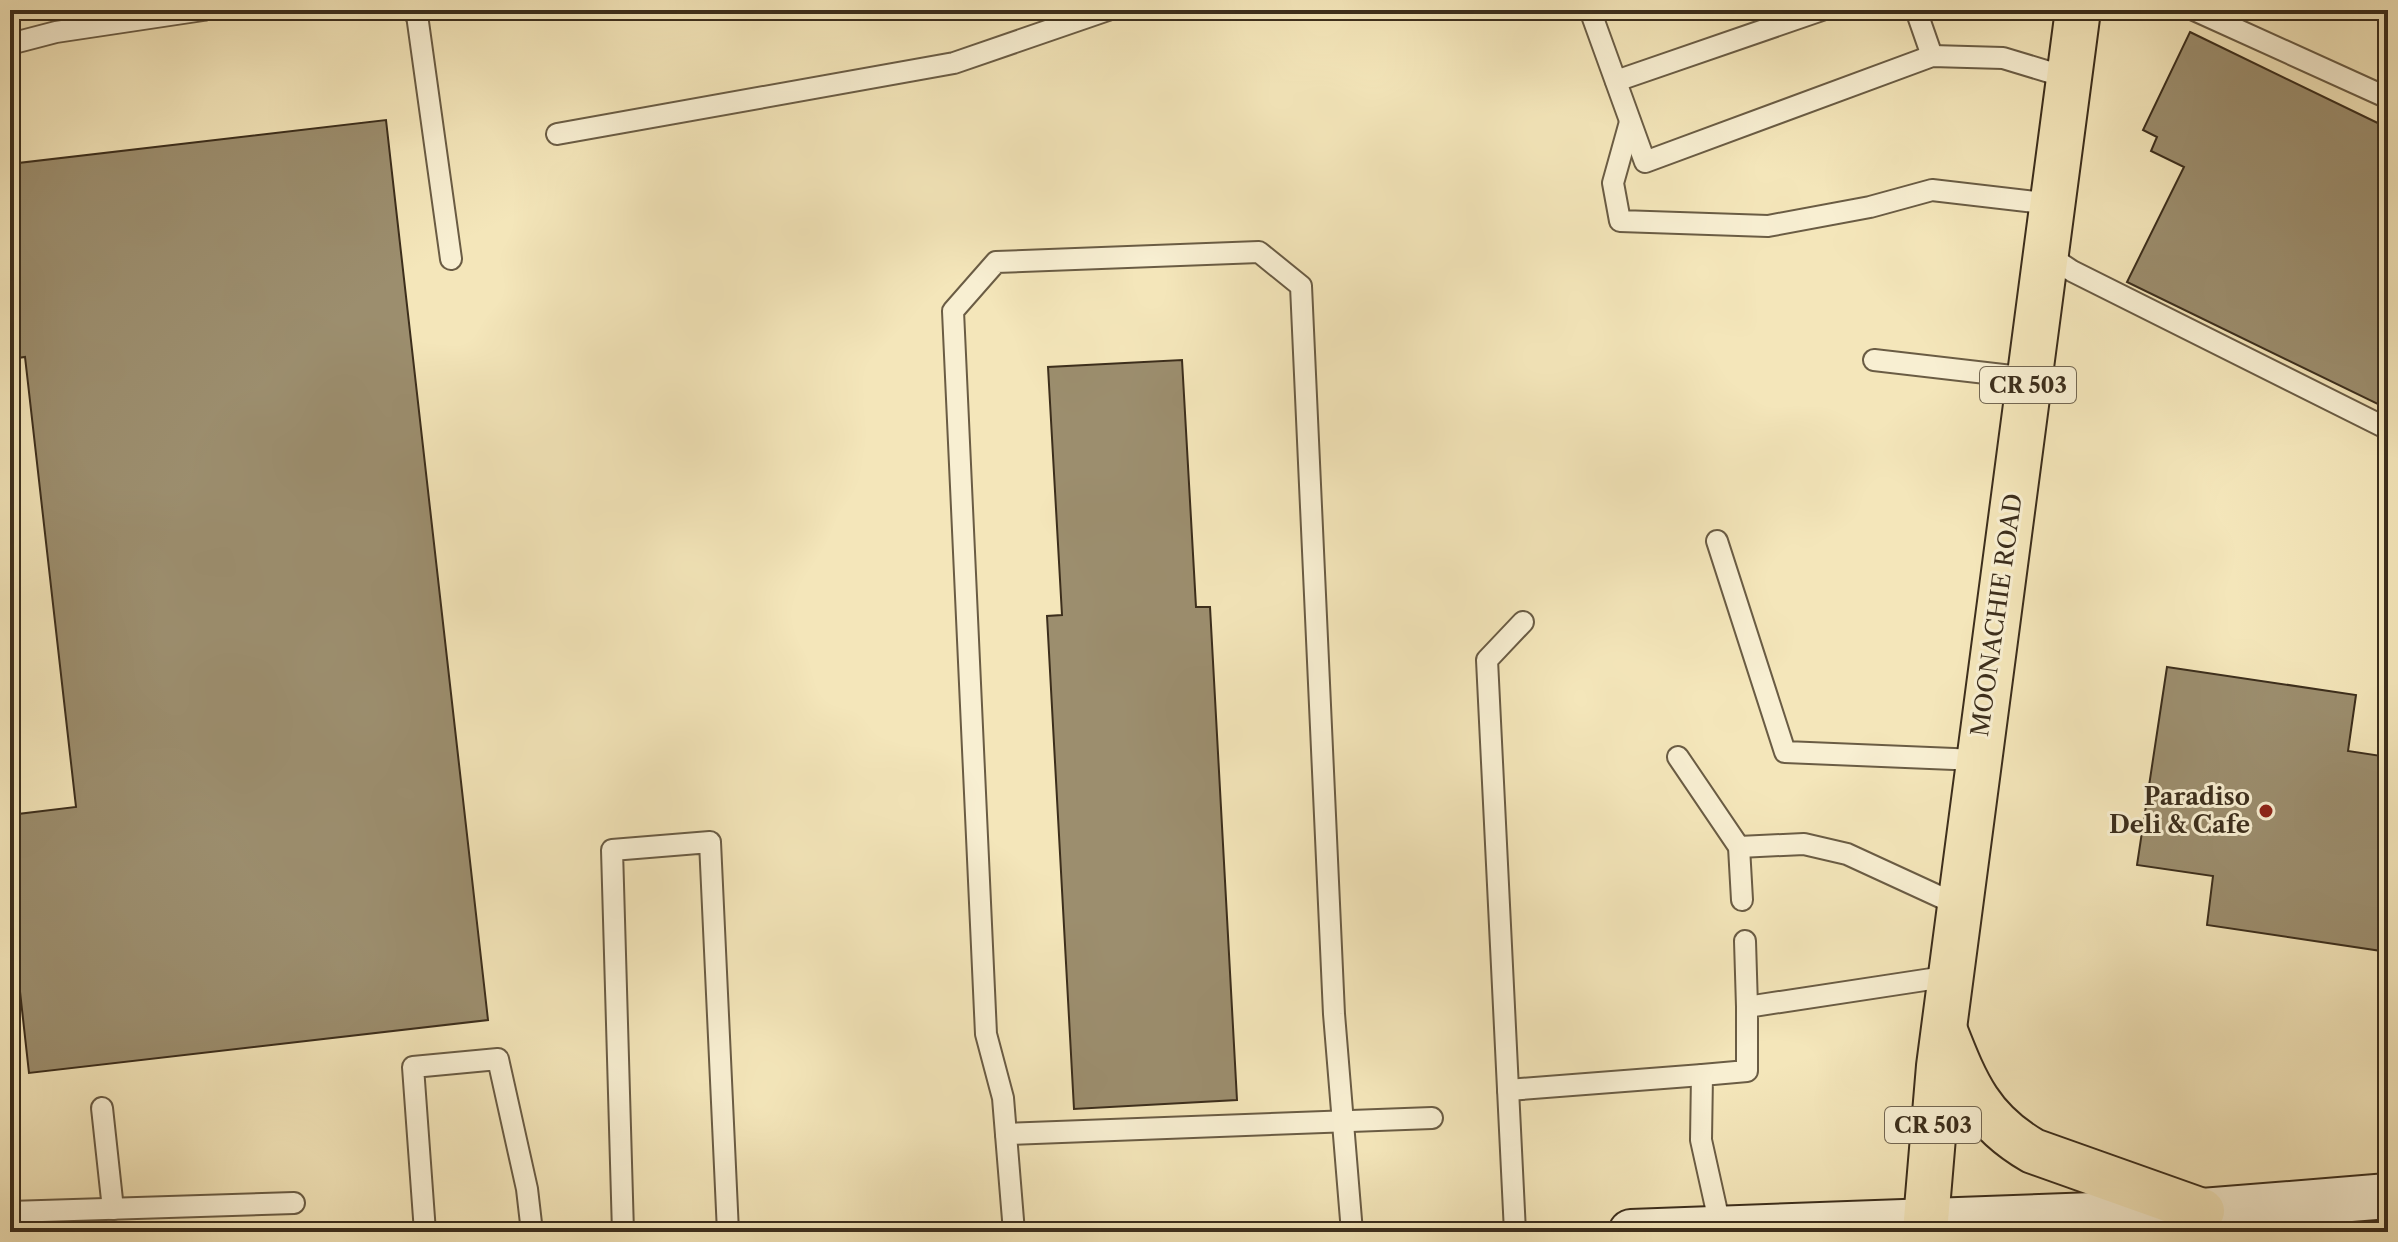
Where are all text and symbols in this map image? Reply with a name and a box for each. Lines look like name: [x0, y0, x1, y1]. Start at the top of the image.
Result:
road number: CR 503: [1980, 367, 2076, 403]
street label: MOONACHIE ROAD: [1965, 492, 2028, 738]
place label: Paradiso Deli & Cafe: [2109, 782, 2250, 839]
marker: Paradiso Deli & Cafe: [2257, 802, 2275, 820]
road number: CR 503: [1885, 1107, 1981, 1143]

